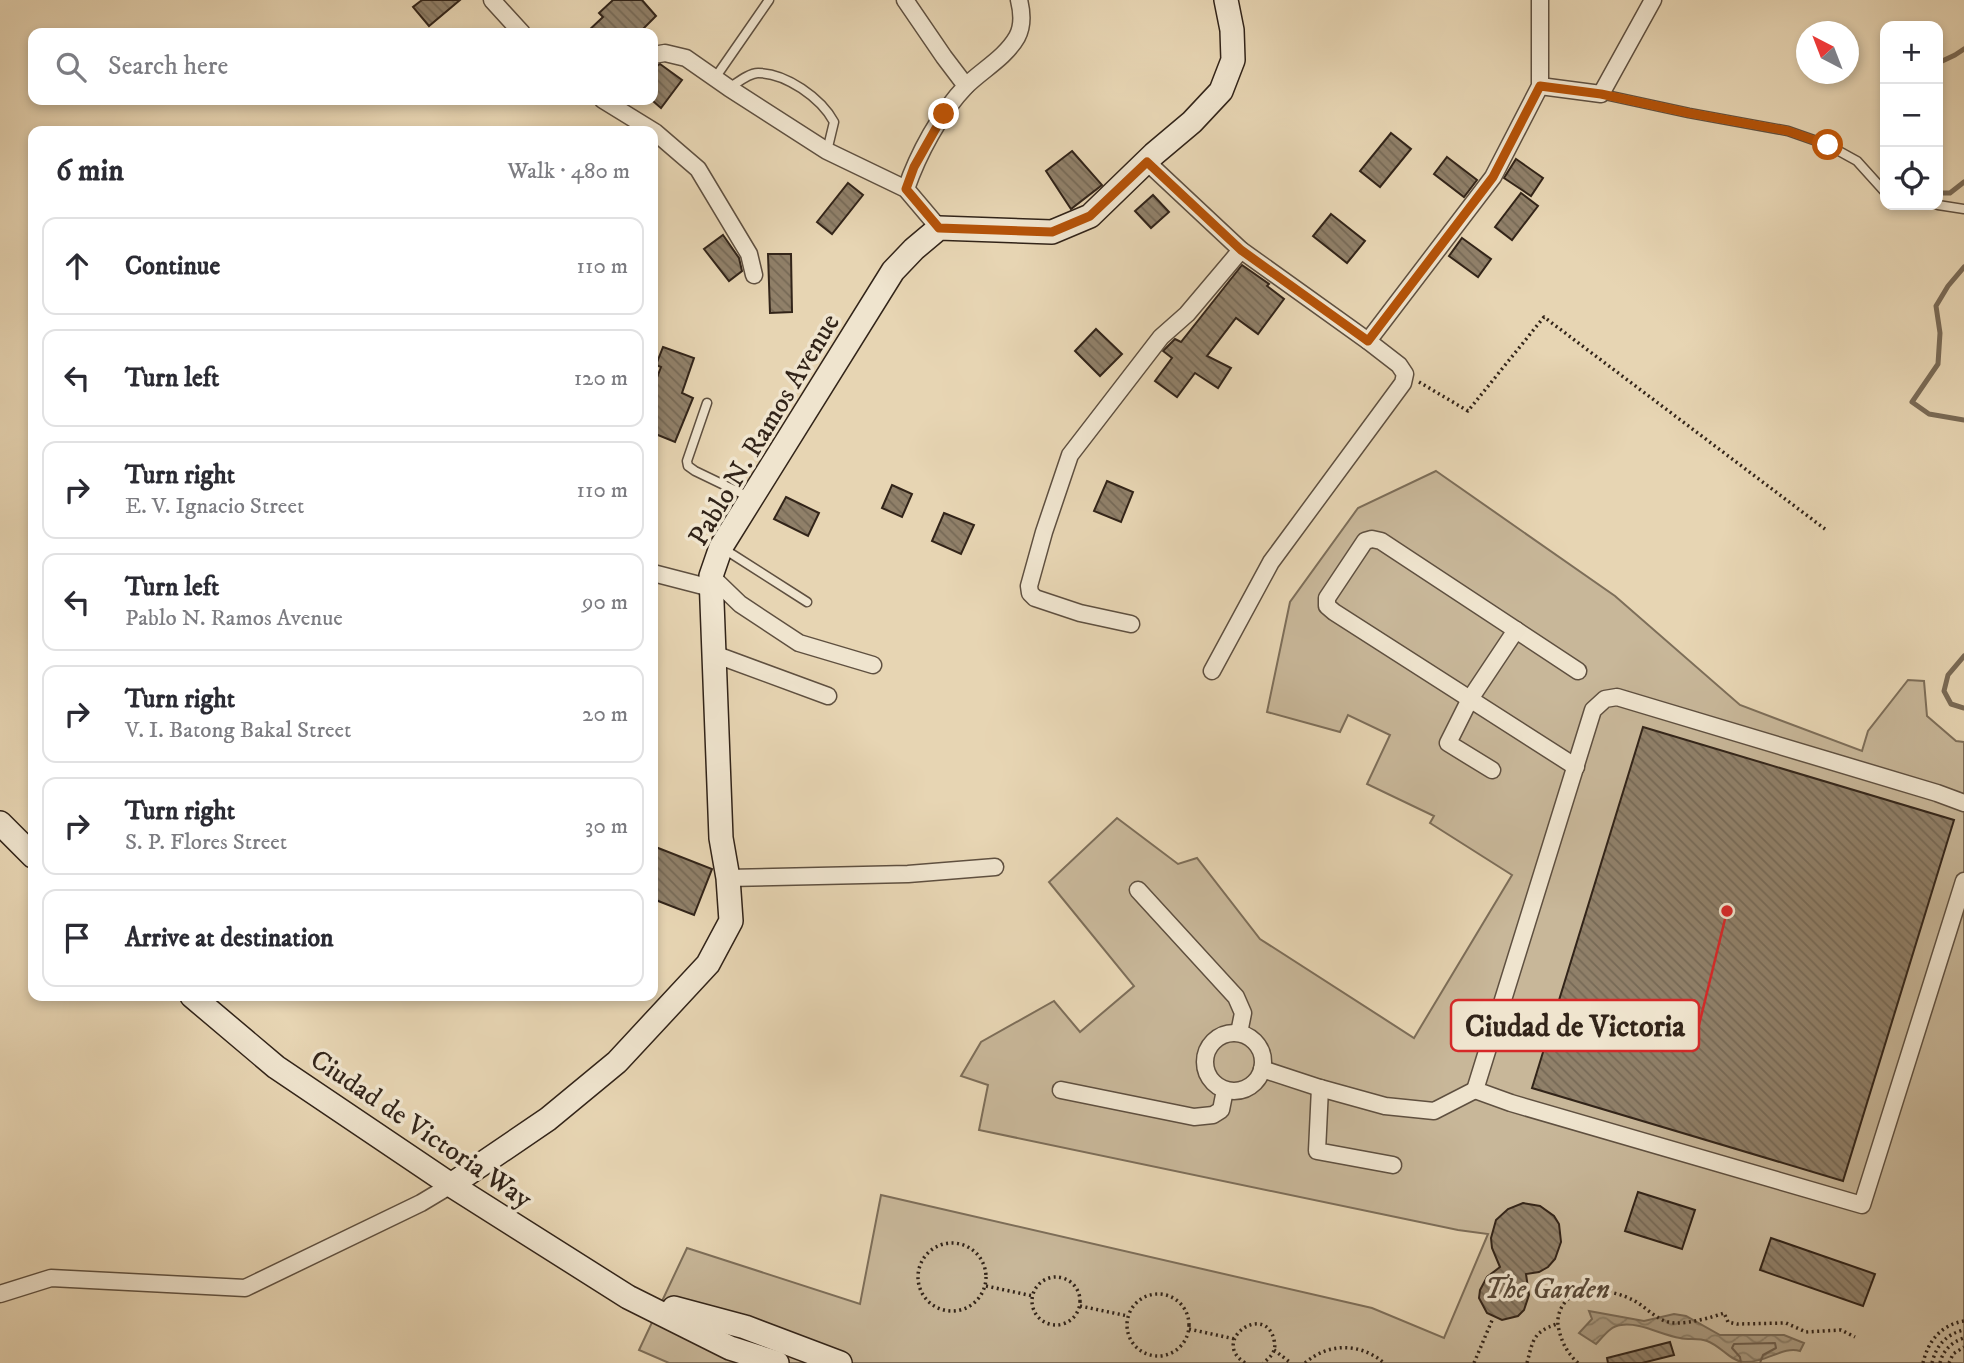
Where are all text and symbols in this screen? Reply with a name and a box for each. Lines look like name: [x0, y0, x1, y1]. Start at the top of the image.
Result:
north arrow: [1796, 21, 1859, 84]
map controls: [1880, 21, 1943, 210]
button: +: [1880, 21, 1943, 84]
search box: [28, 28, 658, 105]
icon: search: [52, 48, 90, 86]
text: Search here: [108, 50, 228, 83]
button: −: [1880, 84, 1943, 147]
route end: [928, 98, 959, 129]
route start: [1812, 129, 1843, 160]
button: locate: [1880, 147, 1943, 210]
text: 6 min: [56, 153, 124, 190]
text: Walk · 480 m: [507, 157, 630, 186]
icon: ahead: [58, 247, 96, 285]
text: Continue: [125, 250, 220, 283]
text: 110 m: [577, 252, 628, 281]
street label: Pablo N. Ramos Avenue: [681, 307, 848, 552]
icon: left: [58, 359, 96, 397]
text: Turn left: [125, 362, 219, 395]
text: 120 m: [574, 364, 628, 393]
text: Turn right: [125, 459, 235, 492]
icon: right: [58, 471, 96, 509]
text: 110 m: [577, 476, 628, 505]
text: E. V. Ignacio Street: [125, 492, 304, 521]
text: Turn left: [125, 571, 219, 604]
icon: left: [58, 583, 96, 621]
text: 90 m: [582, 588, 628, 617]
text: Pablo N. Ramos Avenue: [125, 604, 343, 633]
text: Turn right: [125, 683, 235, 716]
icon: right: [58, 695, 96, 733]
text: 20 m: [582, 700, 628, 729]
text: V. I. Batong Bakal Street: [125, 716, 351, 745]
text: Turn right: [125, 795, 235, 828]
icon: right: [58, 807, 96, 845]
text: 30 m: [585, 812, 628, 841]
text: S. P. Flores Street: [125, 828, 287, 857]
icon: arrive: [58, 919, 96, 957]
text: Arrive at destination: [125, 922, 334, 955]
callout: Ciudad de Victoria: [1451, 1000, 1699, 1051]
text: Ciudad de Victoria: [1465, 1009, 1686, 1046]
street label: Ciudad de Victoria Way: [303, 1042, 539, 1217]
park label: The Garden: [1484, 1272, 1610, 1307]

